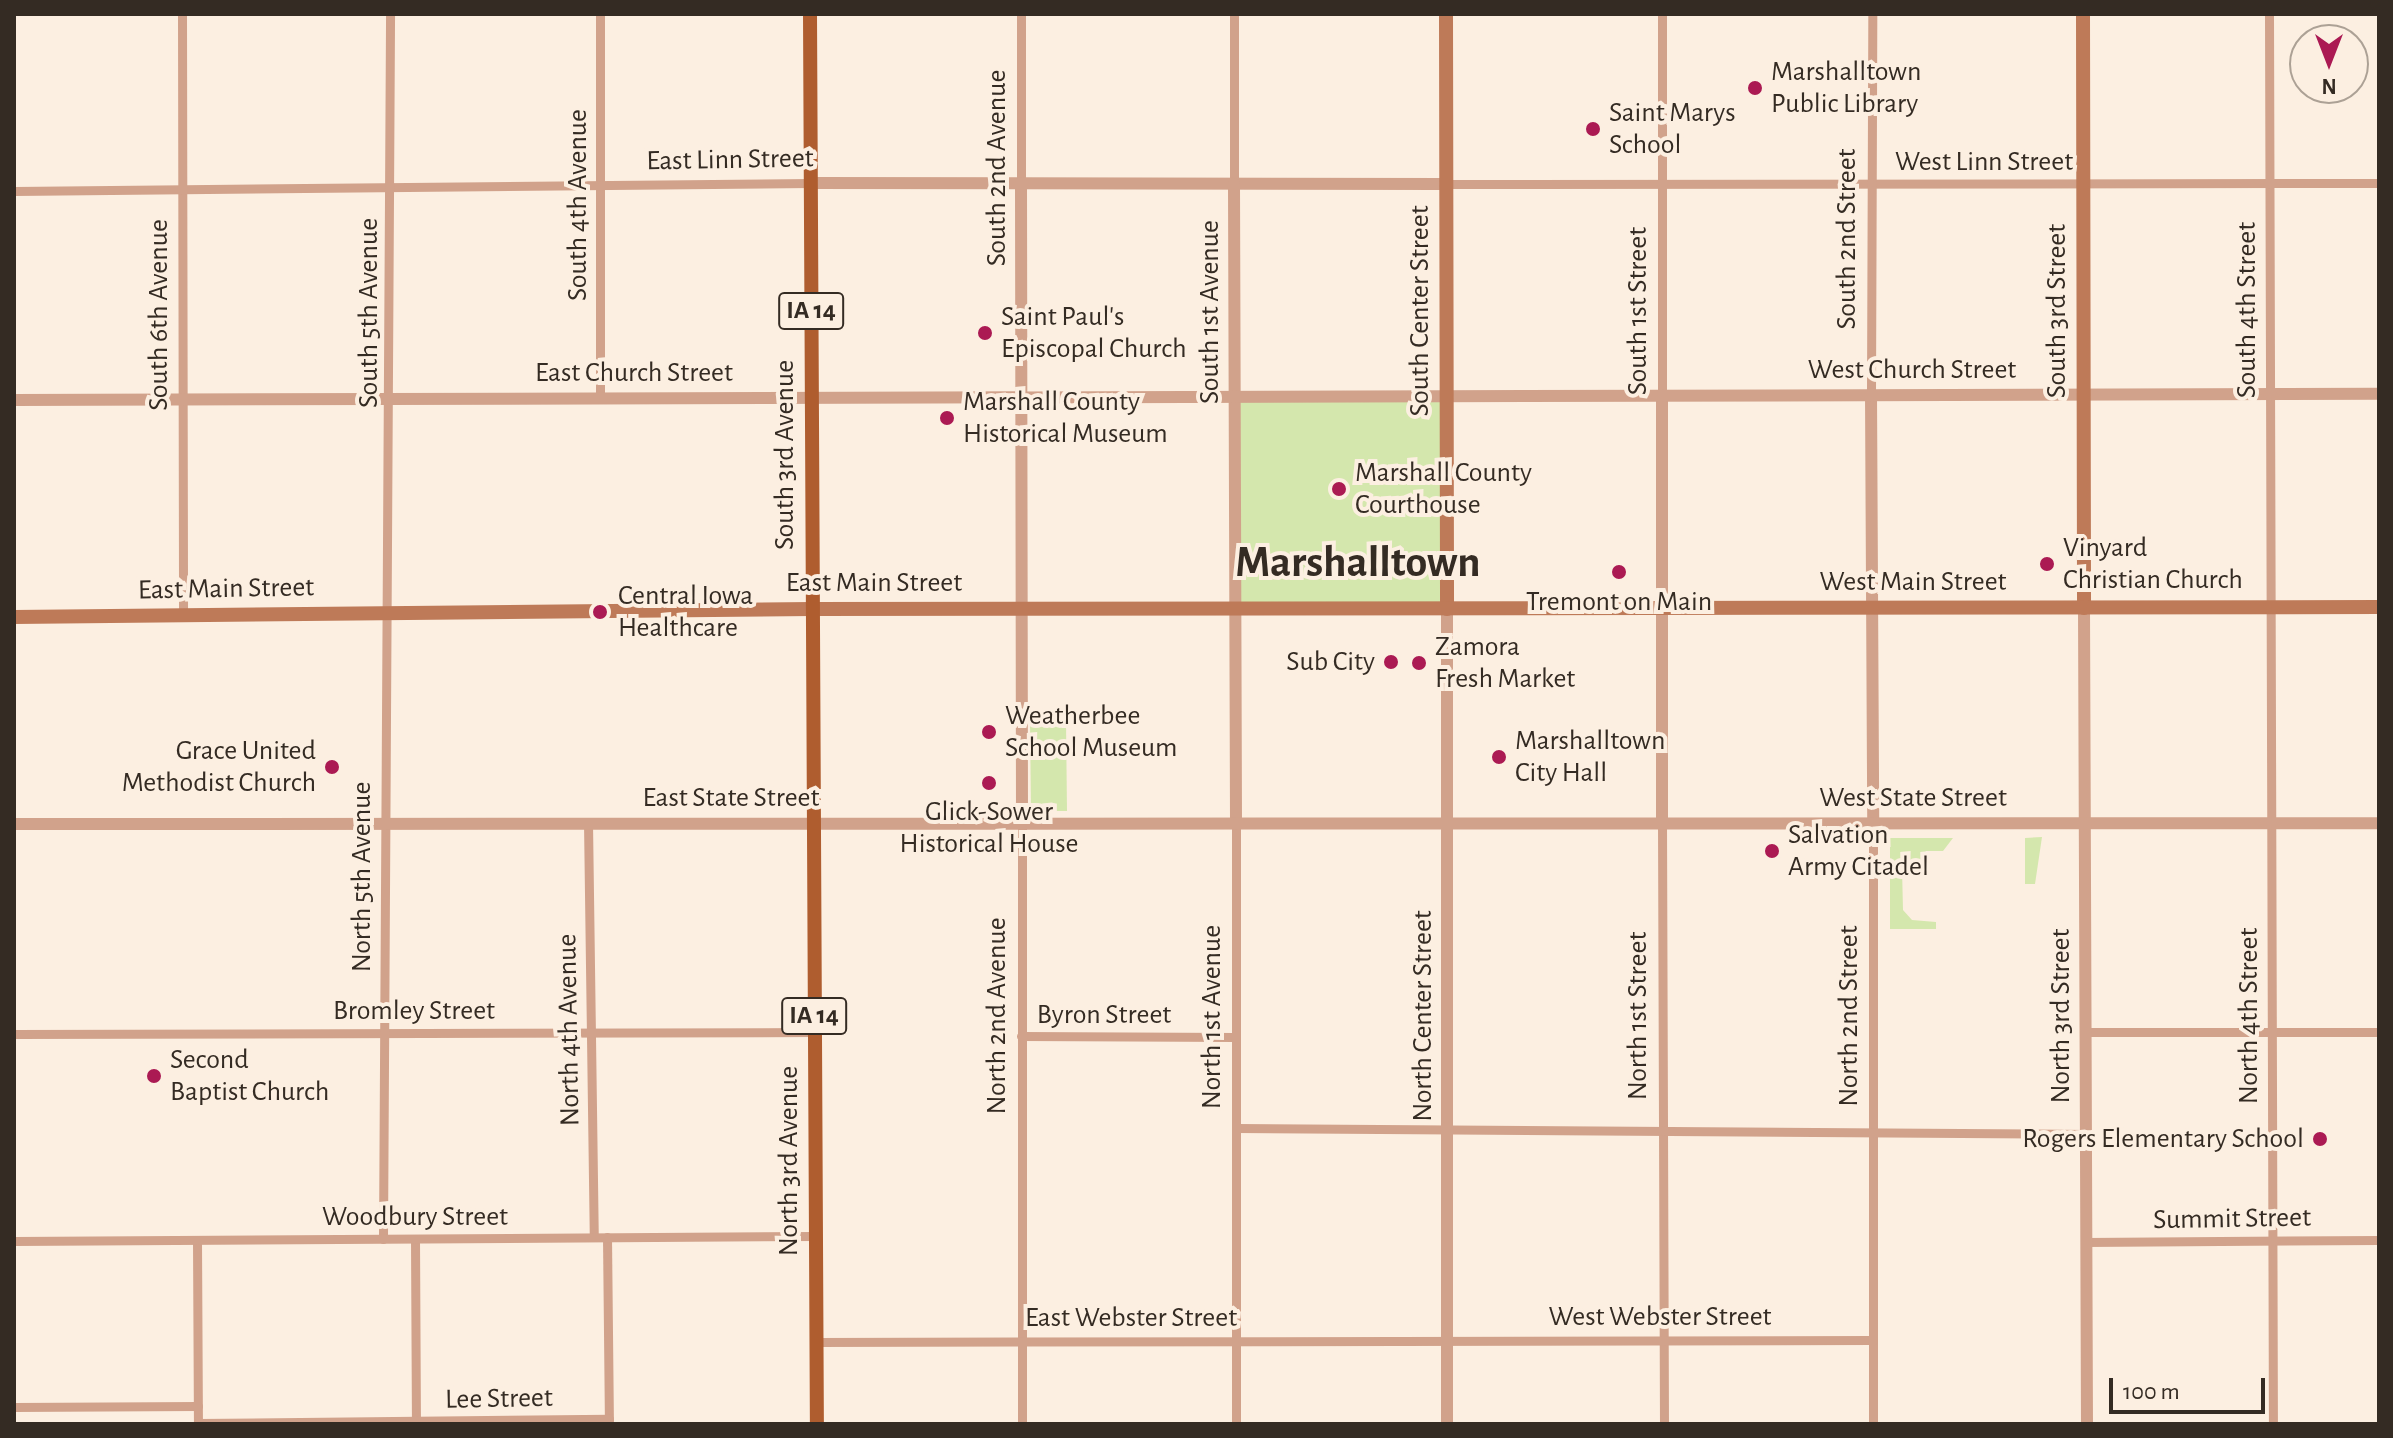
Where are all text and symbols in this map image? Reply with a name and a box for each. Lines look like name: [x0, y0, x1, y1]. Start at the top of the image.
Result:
north arrow: [2289, 24, 2369, 104]
place label: Marshalltown Public Library: [1771, 55, 1921, 121]
street label: South 2nd Avenue: [980, 70, 1014, 266]
text: N: [2321, 75, 2337, 97]
marker: Marshalltown Public Library: [1746, 79, 1764, 97]
place label: Saint Marys School: [1609, 96, 1736, 162]
street label: South 4th Avenue: [561, 109, 595, 301]
marker: Saint Marys School: [1584, 120, 1602, 138]
street label: East Linn Street: [646, 142, 814, 178]
street label: West Linn Street: [1895, 145, 2073, 179]
street label: South 2nd Street: [1830, 148, 1864, 330]
street label: South Center Street: [1403, 205, 1437, 417]
street label: South 5th Avenue: [352, 218, 386, 408]
street label: South 6th Avenue: [142, 219, 176, 411]
street label: South 1st Avenue: [1193, 220, 1227, 404]
street label: South 4th Street: [2230, 222, 2264, 398]
street label: South 3rd Street: [2040, 224, 2074, 398]
street label: South 1st Street: [1621, 227, 1655, 395]
road number: IA 14: [777, 289, 845, 333]
place label: Saint Paul's Episcopal Church: [1001, 300, 1187, 366]
marker: Saint Paul's Episcopal Church: [976, 324, 994, 342]
street label: West Church Street: [1808, 353, 2016, 387]
street label: East Church Street: [535, 356, 733, 390]
street label: South 3rd Avenue: [768, 360, 802, 550]
place label: Marshall County Historical Museum: [963, 385, 1168, 451]
marker: Marshall County Historical Museum: [938, 409, 956, 427]
place label: Marshall County Courthouse: [1355, 456, 1532, 522]
marker: Marshall County Courthouse: [1330, 480, 1348, 498]
place label: Vinyard Christian Church: [2063, 531, 2243, 597]
district label: Marshalltown: [1235, 537, 1481, 589]
marker: Vinyard Christian Church: [2038, 555, 2056, 573]
marker: Tremont on Main: [1610, 563, 1628, 581]
street label: West Main Street: [1819, 565, 2007, 599]
street label: East Main Street: [786, 566, 962, 600]
street label: East Main Street: [138, 571, 314, 607]
place label: Central Iowa Healthcare: [618, 579, 753, 645]
place label: Tremont on Main: [1526, 585, 1712, 619]
marker: Central Iowa Healthcare: [589, 601, 611, 623]
place label: Zamora Fresh Market: [1435, 630, 1575, 696]
place label: Sub City: [1286, 645, 1375, 679]
marker: Sub City: [1382, 653, 1400, 671]
marker: Zamora Fresh Market: [1410, 654, 1428, 672]
place label: Weatherbee School Museum: [1005, 699, 1178, 765]
marker: Weatherbee School Museum: [980, 723, 998, 741]
place label: Marshalltown City Hall: [1515, 724, 1665, 790]
place label: Grace United Methodist Church: [122, 734, 316, 800]
marker: Marshalltown City Hall: [1490, 748, 1508, 766]
marker: Grace United Methodist Church: [323, 758, 341, 776]
marker: Glick-Sower Historical House: [980, 774, 998, 792]
street label: East State Street: [643, 781, 819, 815]
street label: West State Street: [1819, 781, 2007, 815]
street label: North 5th Avenue: [345, 782, 379, 972]
place label: Glick-Sower Historical House: [900, 795, 1078, 861]
place label: Salvation Army Citadel: [1788, 818, 1929, 884]
marker: Salvation Army Citadel: [1763, 842, 1781, 860]
street label: North Center Street: [1406, 910, 1440, 1122]
street label: North 2nd Avenue: [980, 917, 1014, 1115]
street label: North 1st Avenue: [1195, 925, 1229, 1109]
street label: North 2nd Street: [1832, 925, 1866, 1107]
street label: North 4th Street: [2232, 928, 2266, 1104]
street label: North 3rd Street: [2044, 929, 2078, 1103]
street label: North 1st Street: [1621, 932, 1655, 1100]
street label: North 4th Avenue: [551, 934, 587, 1126]
street label: Bromley Street: [333, 994, 495, 1028]
road number: IA 14: [780, 994, 848, 1038]
street label: Byron Street: [1037, 998, 1171, 1032]
place label: Second Baptist Church: [170, 1043, 329, 1109]
street label: North 3rd Avenue: [772, 1066, 806, 1256]
marker: Second Baptist Church: [145, 1067, 163, 1085]
place label: Rogers Elementary School: [2022, 1122, 2304, 1156]
marker: Rogers Elementary School: [2311, 1130, 2329, 1148]
street label: Woodbury Street: [322, 1200, 508, 1234]
street label: Summit Street: [2153, 1201, 2311, 1237]
street label: West Webster Street: [1548, 1300, 1772, 1334]
street label: East Webster Street: [1025, 1301, 1237, 1335]
scale bar: [2113, 1362, 2269, 1412]
text: 100 m: [2123, 1380, 2180, 1404]
street label: Lee Street: [445, 1381, 553, 1417]

